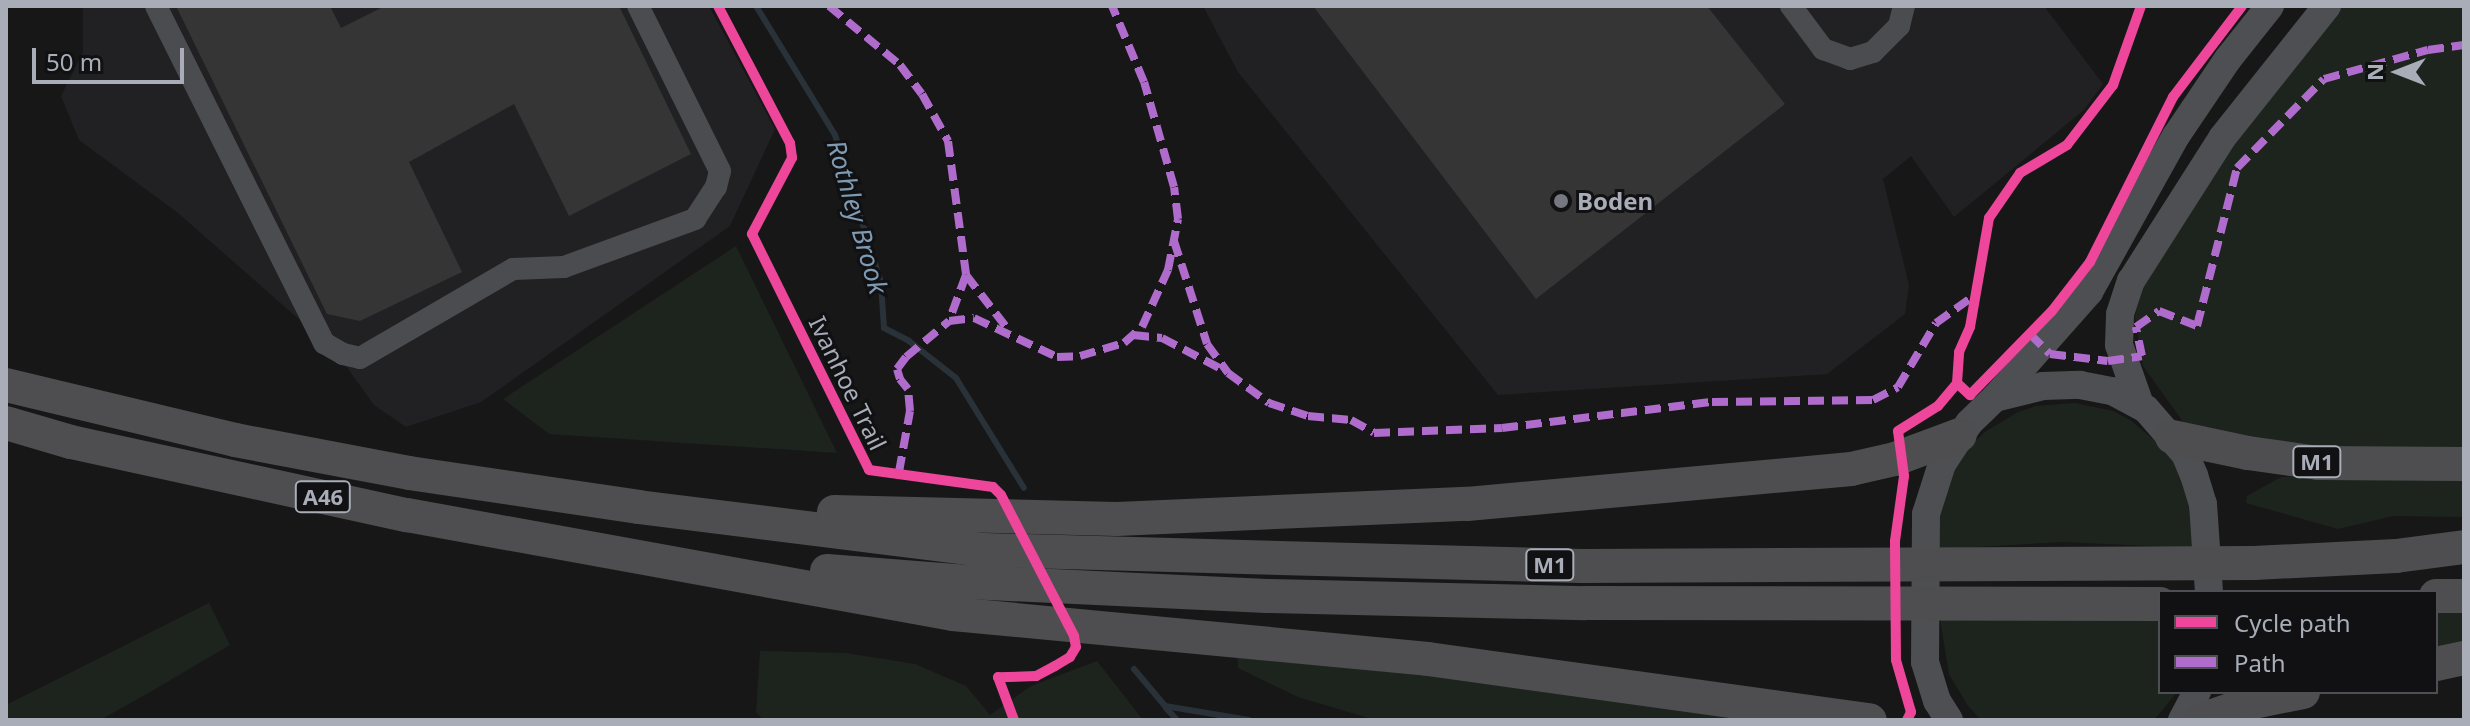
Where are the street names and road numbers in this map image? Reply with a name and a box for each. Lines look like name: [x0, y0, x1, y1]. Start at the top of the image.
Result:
street label: Ivanhoe Trail: [803, 311, 893, 455]
road number: M1: [2291, 444, 2343, 480]
road number: A46: [293, 479, 353, 515]
road number: M1: [1524, 547, 1576, 583]

